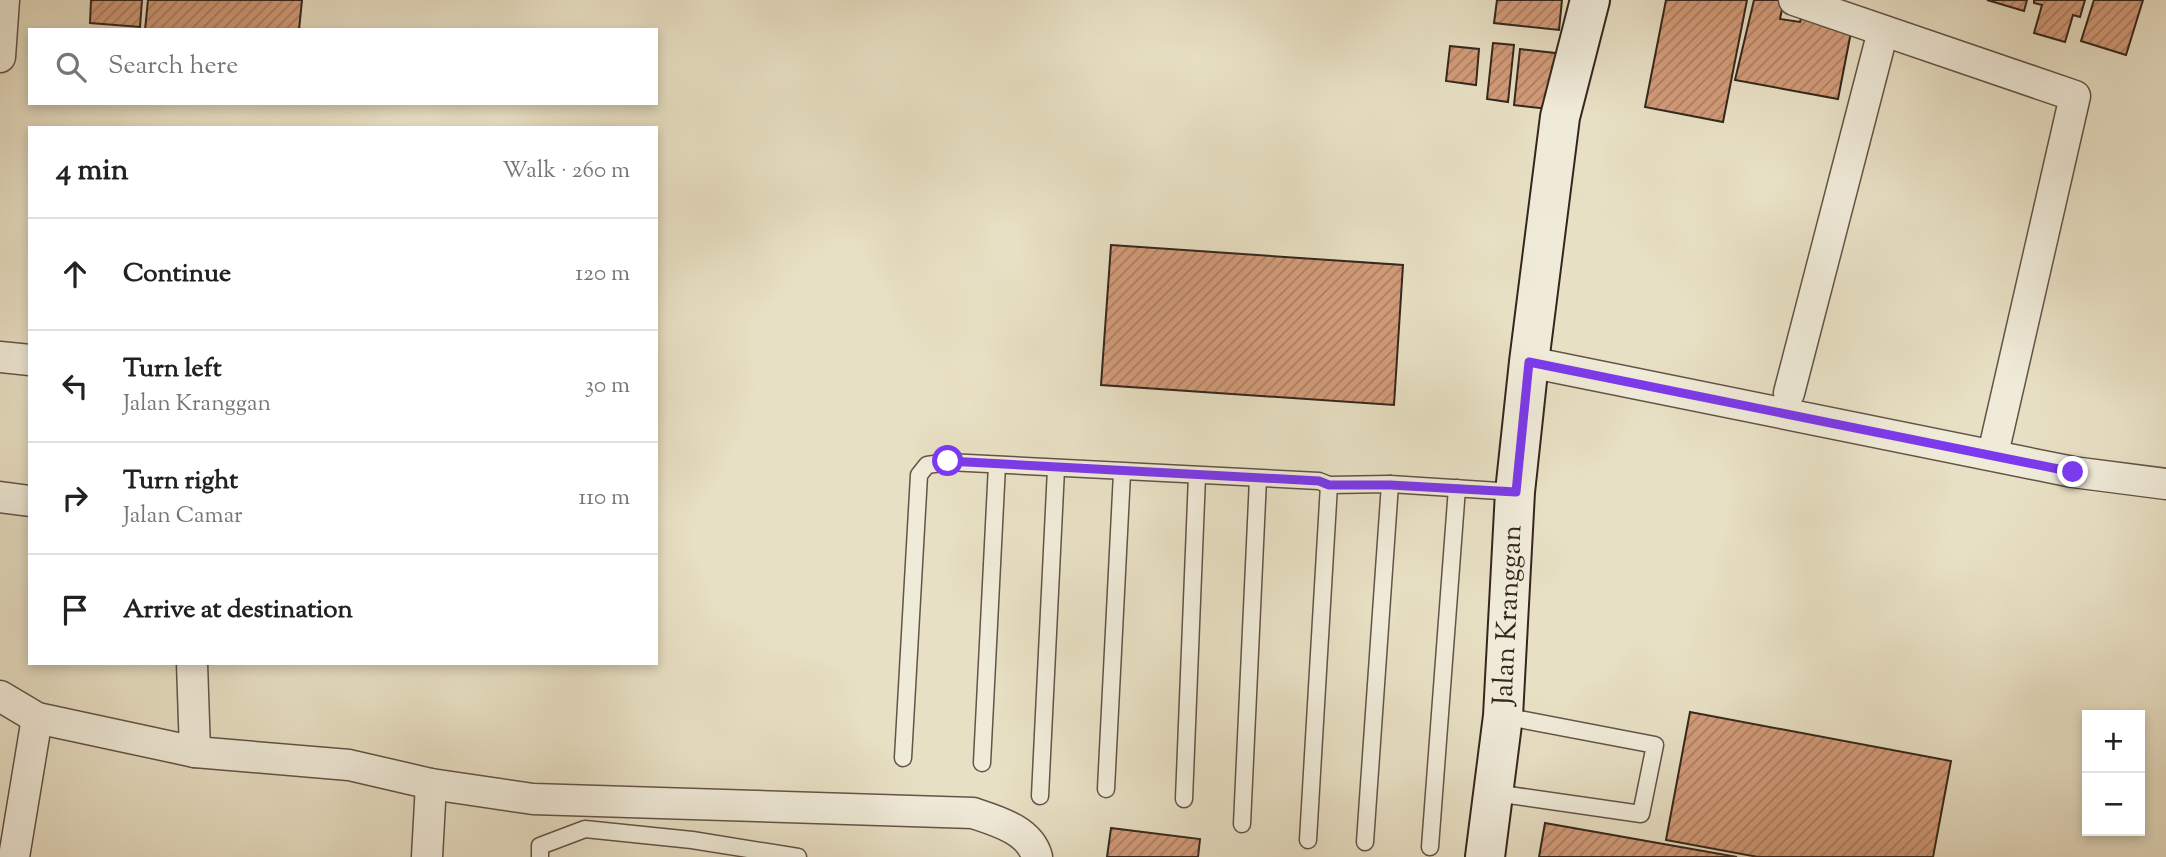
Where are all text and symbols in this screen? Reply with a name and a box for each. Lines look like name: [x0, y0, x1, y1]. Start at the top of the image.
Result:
search box: [28, 28, 658, 105]
icon: search: [52, 48, 90, 86]
text: Search here: [108, 48, 238, 85]
text: 4 min: [56, 150, 129, 193]
text: Walk · 260 m: [502, 155, 630, 188]
icon: ahead: [56, 255, 94, 293]
text: Continue: [123, 256, 231, 293]
text: 120 m: [575, 258, 630, 291]
text: Turn left: [123, 351, 222, 388]
icon: left: [56, 367, 94, 405]
text: 30 m: [585, 370, 630, 403]
text: Jalan Kranggan: [123, 388, 271, 421]
route start: [932, 445, 963, 476]
route end: [2057, 456, 2088, 487]
text: Turn right: [123, 463, 238, 500]
icon: right: [56, 479, 94, 517]
text: 110 m: [579, 482, 630, 515]
text: Jalan Camar: [123, 500, 243, 533]
street label: Jalan Kranggan: [1484, 524, 1534, 708]
icon: arrive: [56, 591, 94, 629]
text: Arrive at destination: [123, 592, 353, 629]
map controls: [2082, 710, 2145, 836]
button: +: [2082, 710, 2145, 773]
button: −: [2082, 773, 2145, 836]

